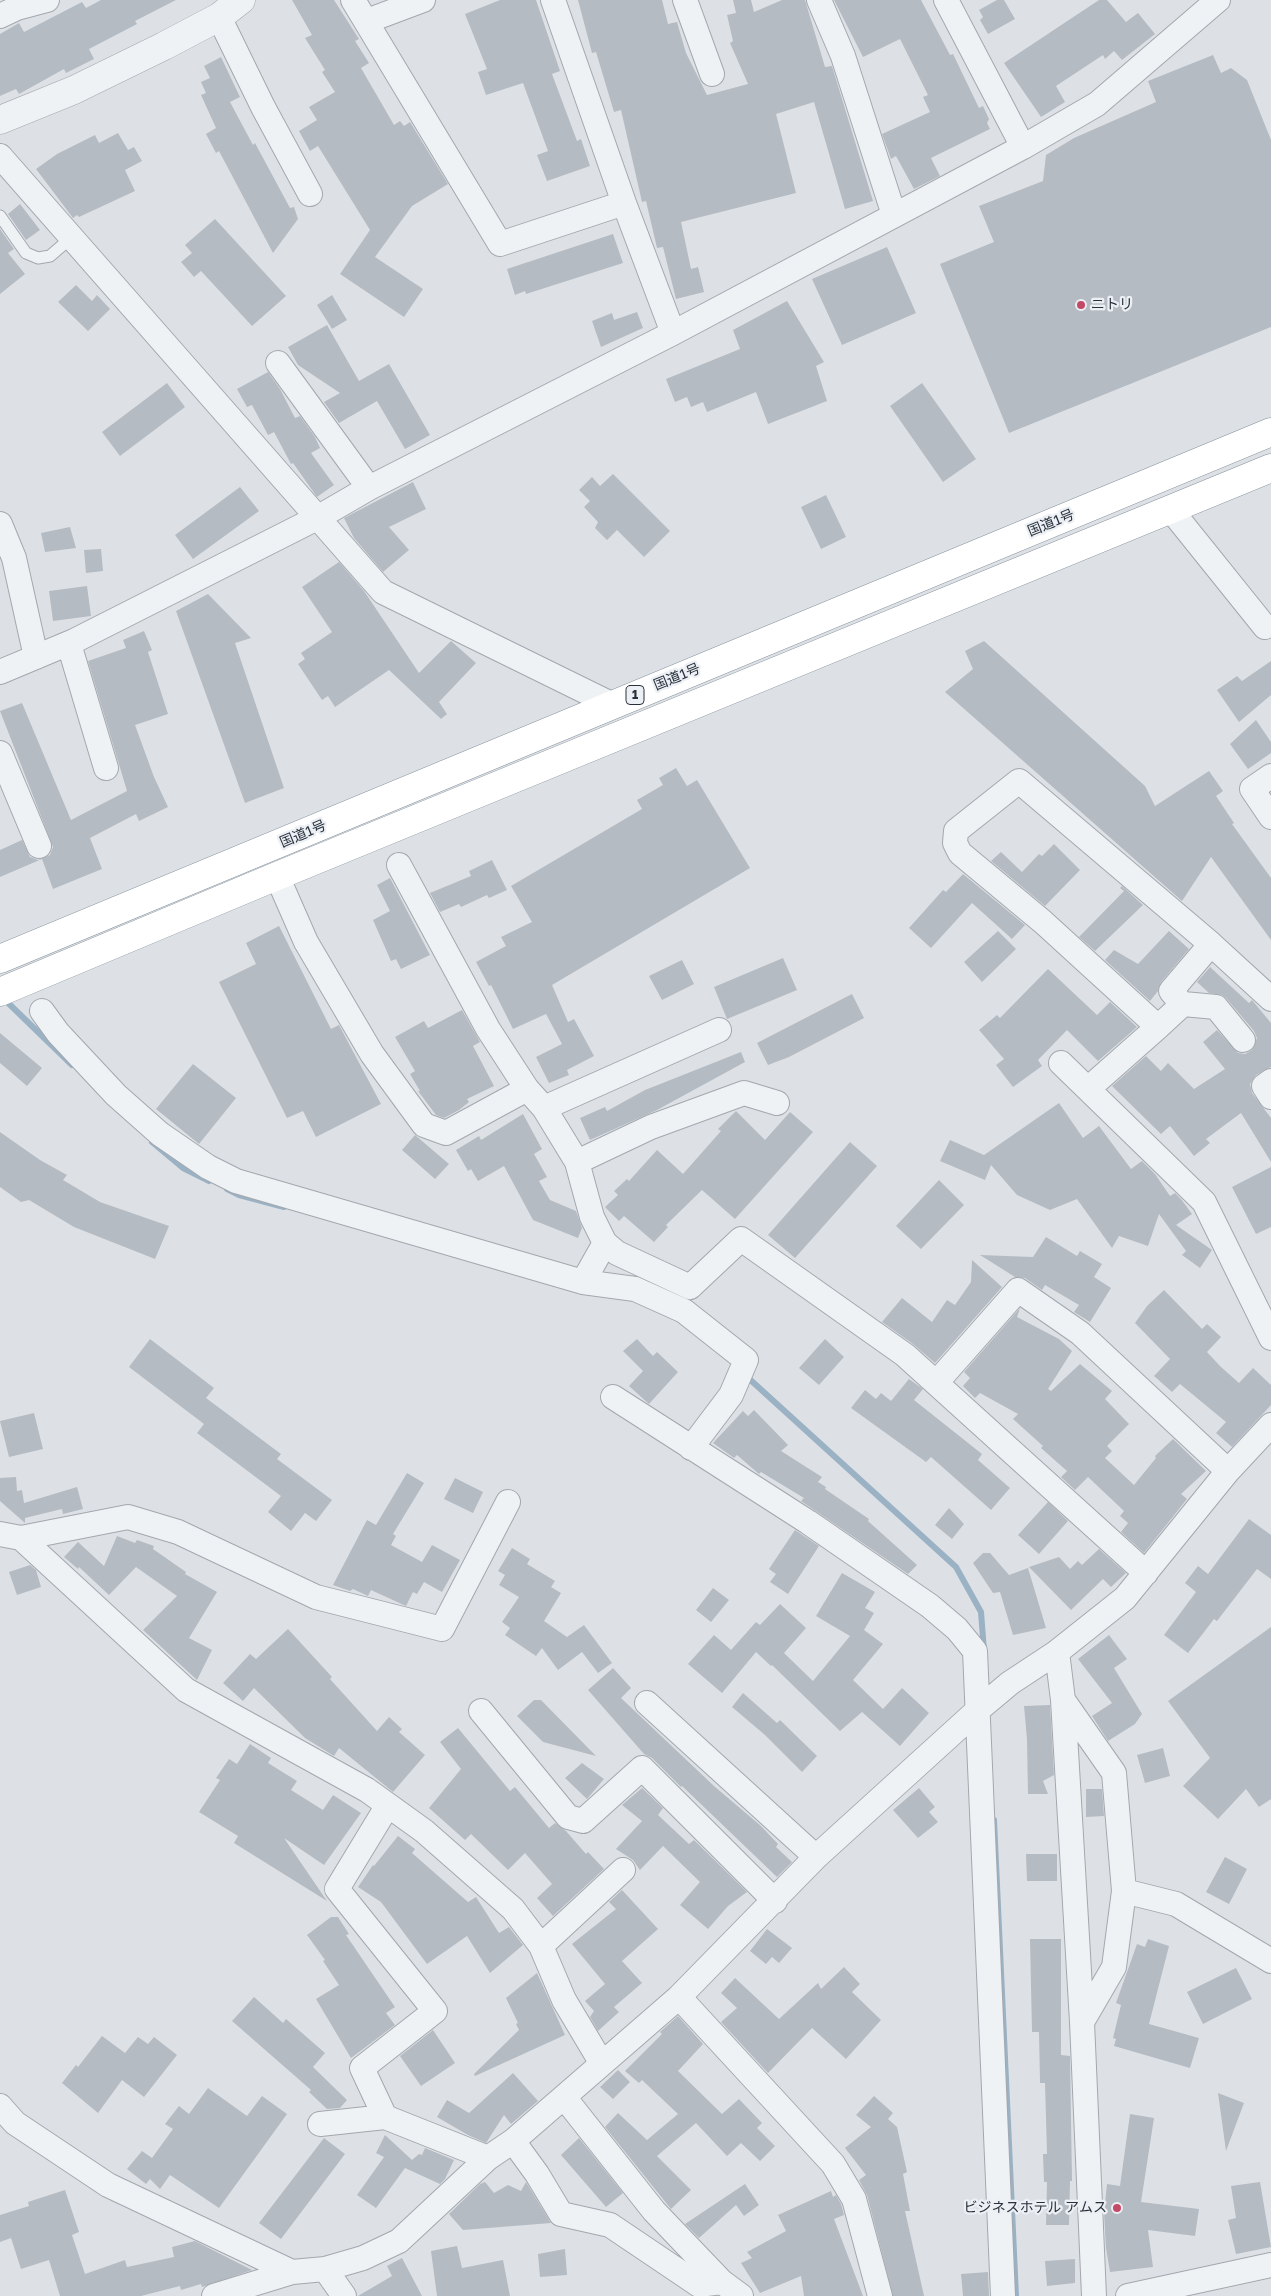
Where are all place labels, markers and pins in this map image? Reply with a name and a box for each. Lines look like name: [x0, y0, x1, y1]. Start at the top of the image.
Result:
place label: ニトリ: [1091, 297, 1133, 313]
marker: ニトリ: [1075, 299, 1087, 311]
place label: ビジネスホテル アムス: [964, 2200, 1107, 2216]
marker: ビジネスホテル アムス: [1111, 2202, 1123, 2214]

